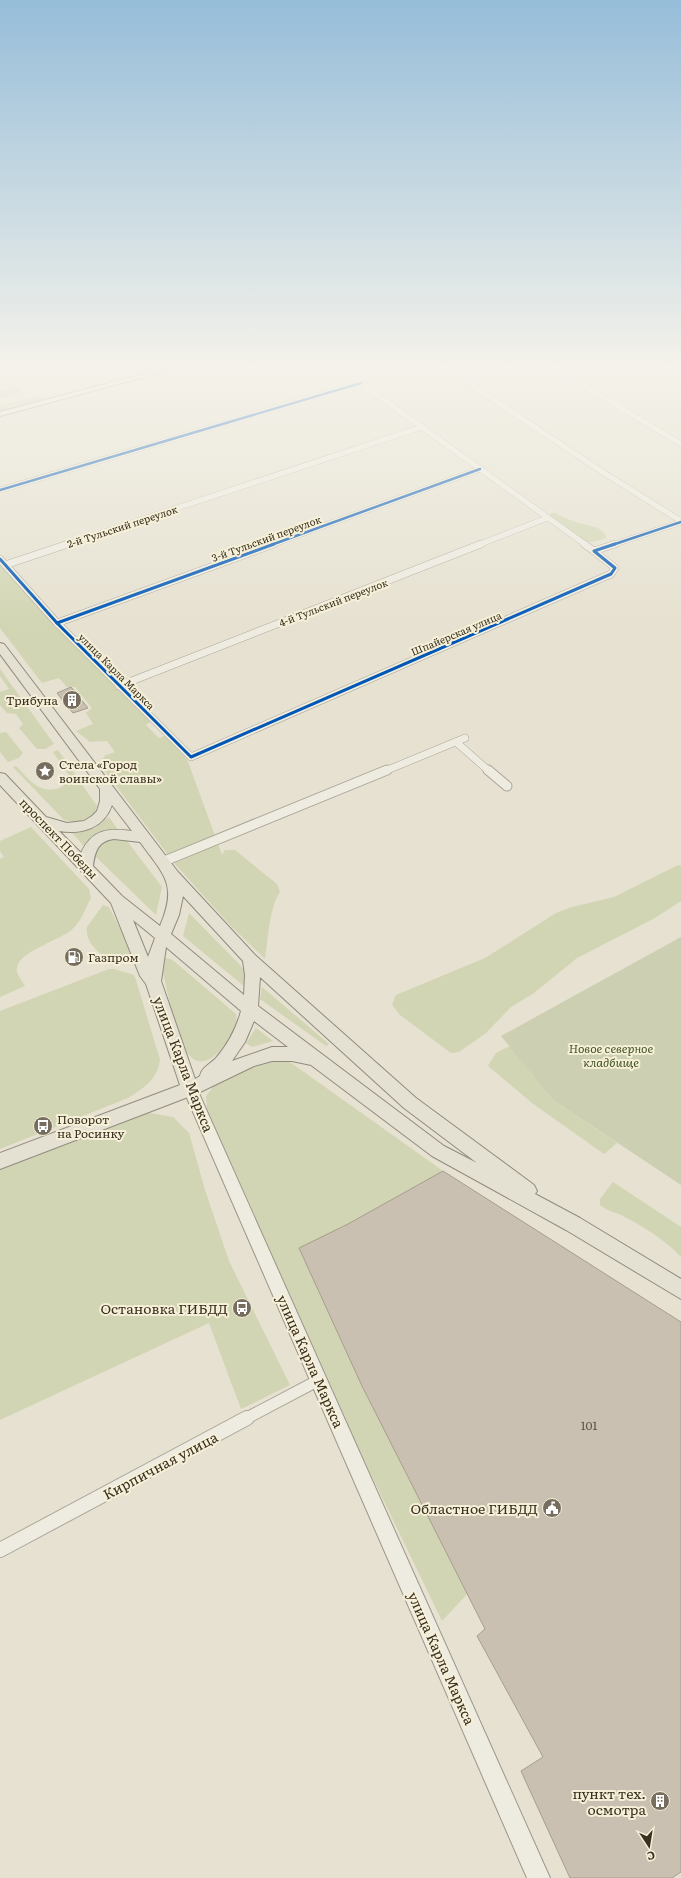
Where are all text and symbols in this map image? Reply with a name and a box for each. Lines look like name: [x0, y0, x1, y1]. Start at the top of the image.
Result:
street label: 2-й Тульский переулок: [65, 501, 179, 551]
street label: 3-й Тульский переулок: [209, 511, 323, 565]
street label: 4-й Тульский переулок: [276, 574, 390, 630]
street label: Шпайерская улица: [408, 607, 504, 659]
street label: улица Карла Маркса: [75, 629, 159, 713]
building icon: Трибуна: [61, 689, 83, 711]
place label: Трибуна: [6, 691, 59, 709]
place label: Стела «Город воинской славы»: [59, 755, 162, 787]
place icon: Стела «Город воинской славы»: [34, 760, 56, 782]
street label: проспект Победы: [16, 793, 103, 883]
fuel station icon: Газпром: [63, 946, 85, 968]
place label: Газпром: [88, 948, 139, 966]
street label: улица Карла Маркса: [149, 993, 219, 1135]
park label: Новое северное кладбище: [569, 1039, 653, 1071]
place label: Поворот на Росинку: [57, 1110, 124, 1142]
bus stop icon: Поворот на Росинку: [32, 1115, 54, 1137]
street label: улица Карла Маркса: [273, 1291, 350, 1431]
bus stop icon: Остановка ГИБДД: [231, 1297, 253, 1319]
place label: Остановка ГИБДД: [100, 1298, 228, 1318]
house number: 101: [581, 1416, 597, 1434]
street label: Кирпичная улица: [99, 1426, 221, 1504]
public building icon: Областное ГИБДД: [541, 1497, 563, 1519]
place label: Областное ГИБДД: [410, 1498, 538, 1518]
street label: улица Карла Маркса: [404, 1588, 481, 1728]
place label: пункт тех. осмотра: [572, 1783, 646, 1819]
building icon: пункт тех. осмотра: [649, 1790, 671, 1812]
north arrow: [629, 1826, 669, 1866]
text: С: [646, 1848, 657, 1865]

